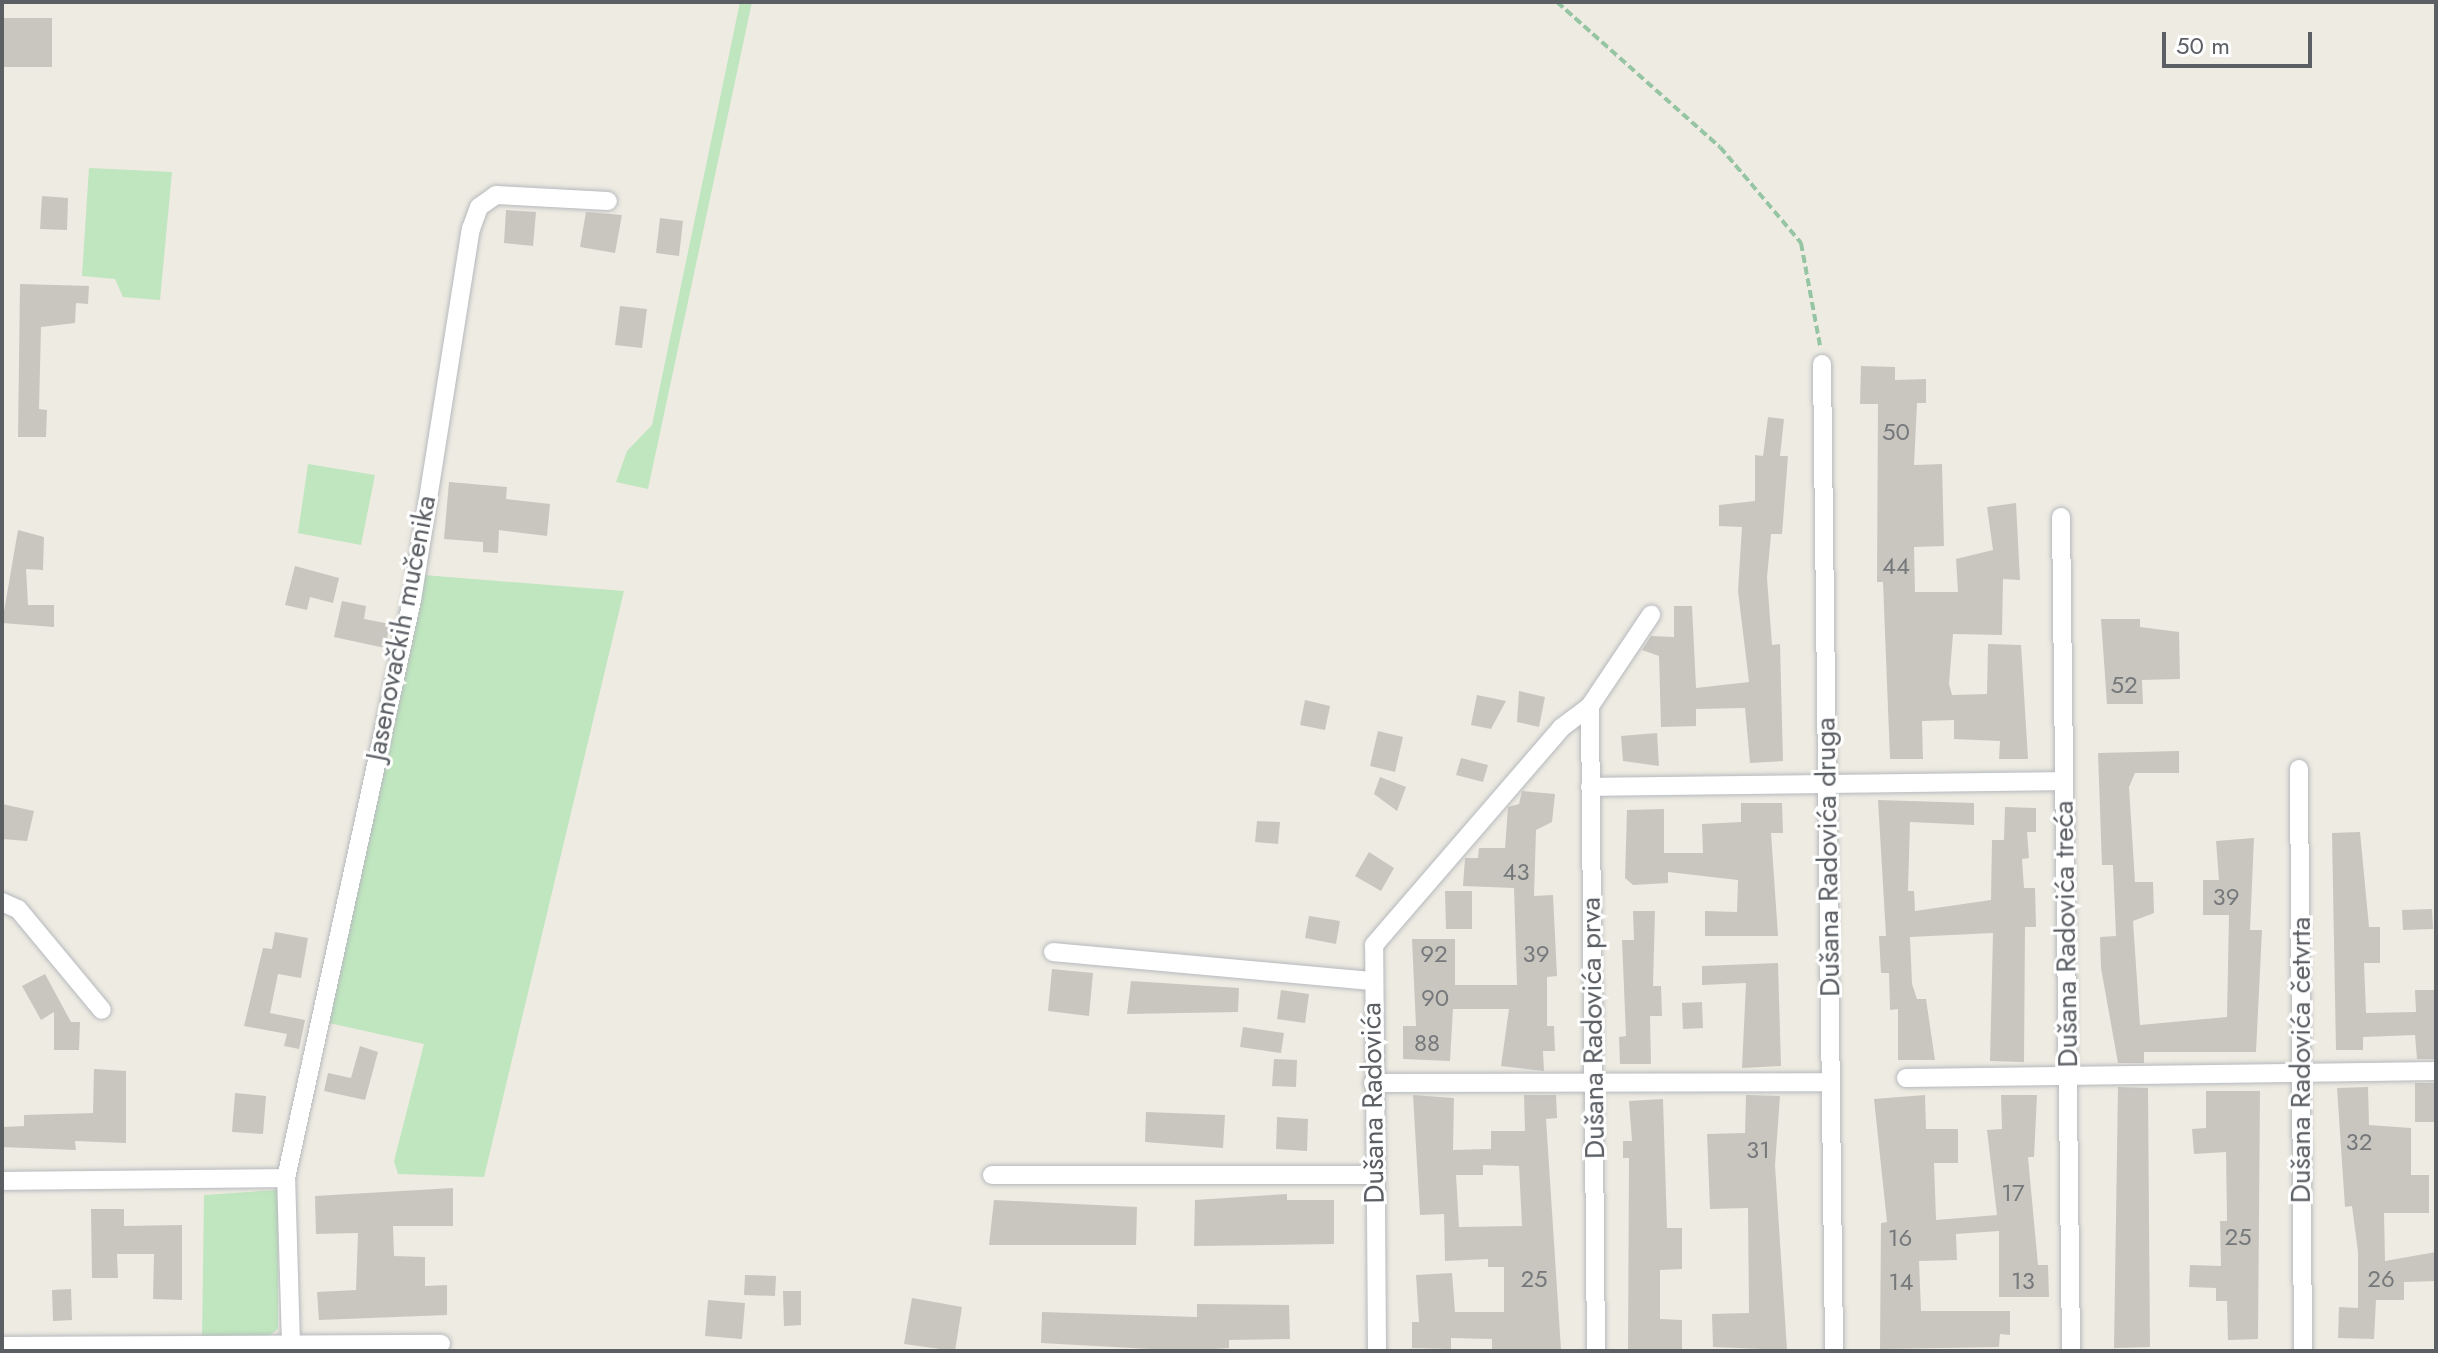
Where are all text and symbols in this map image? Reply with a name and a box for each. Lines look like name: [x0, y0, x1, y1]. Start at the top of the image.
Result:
scale bar: [2166, 16, 2316, 66]
text: 50 m: [2176, 28, 2230, 63]
house number: 50: [1882, 418, 1910, 446]
street label: Jasenovačkih mučenika: [359, 493, 443, 763]
house number: 44: [1882, 552, 1910, 580]
house number: 52: [2110, 671, 2138, 699]
street label: Dušana Radovića druga: [1809, 717, 1847, 997]
street label: Dušana Radovića treća: [2047, 800, 2085, 1068]
house number: 43: [1502, 858, 1530, 886]
house number: 39: [2213, 883, 2239, 911]
street label: Dušana Radovića prva: [1574, 897, 1612, 1159]
street label: Dušana Radovića četvrta: [2284, 917, 2318, 1203]
house number: 92: [1420, 940, 1448, 968]
house number: 39: [1523, 940, 1549, 968]
house number: 90: [1421, 984, 1449, 1012]
street label: Dušana Radovića: [1354, 1002, 1392, 1204]
house number: 88: [1414, 1029, 1440, 1057]
house number: 32: [2346, 1128, 2372, 1156]
house number: 31: [1746, 1136, 1770, 1164]
house number: 17: [2001, 1179, 2025, 1207]
house number: 25: [2224, 1223, 2252, 1251]
house number: 16: [1888, 1224, 1912, 1252]
house number: 25: [1520, 1265, 1548, 1293]
house number: 26: [2367, 1265, 2395, 1293]
house number: 13: [2011, 1267, 2035, 1295]
house number: 14: [1889, 1268, 1913, 1296]

